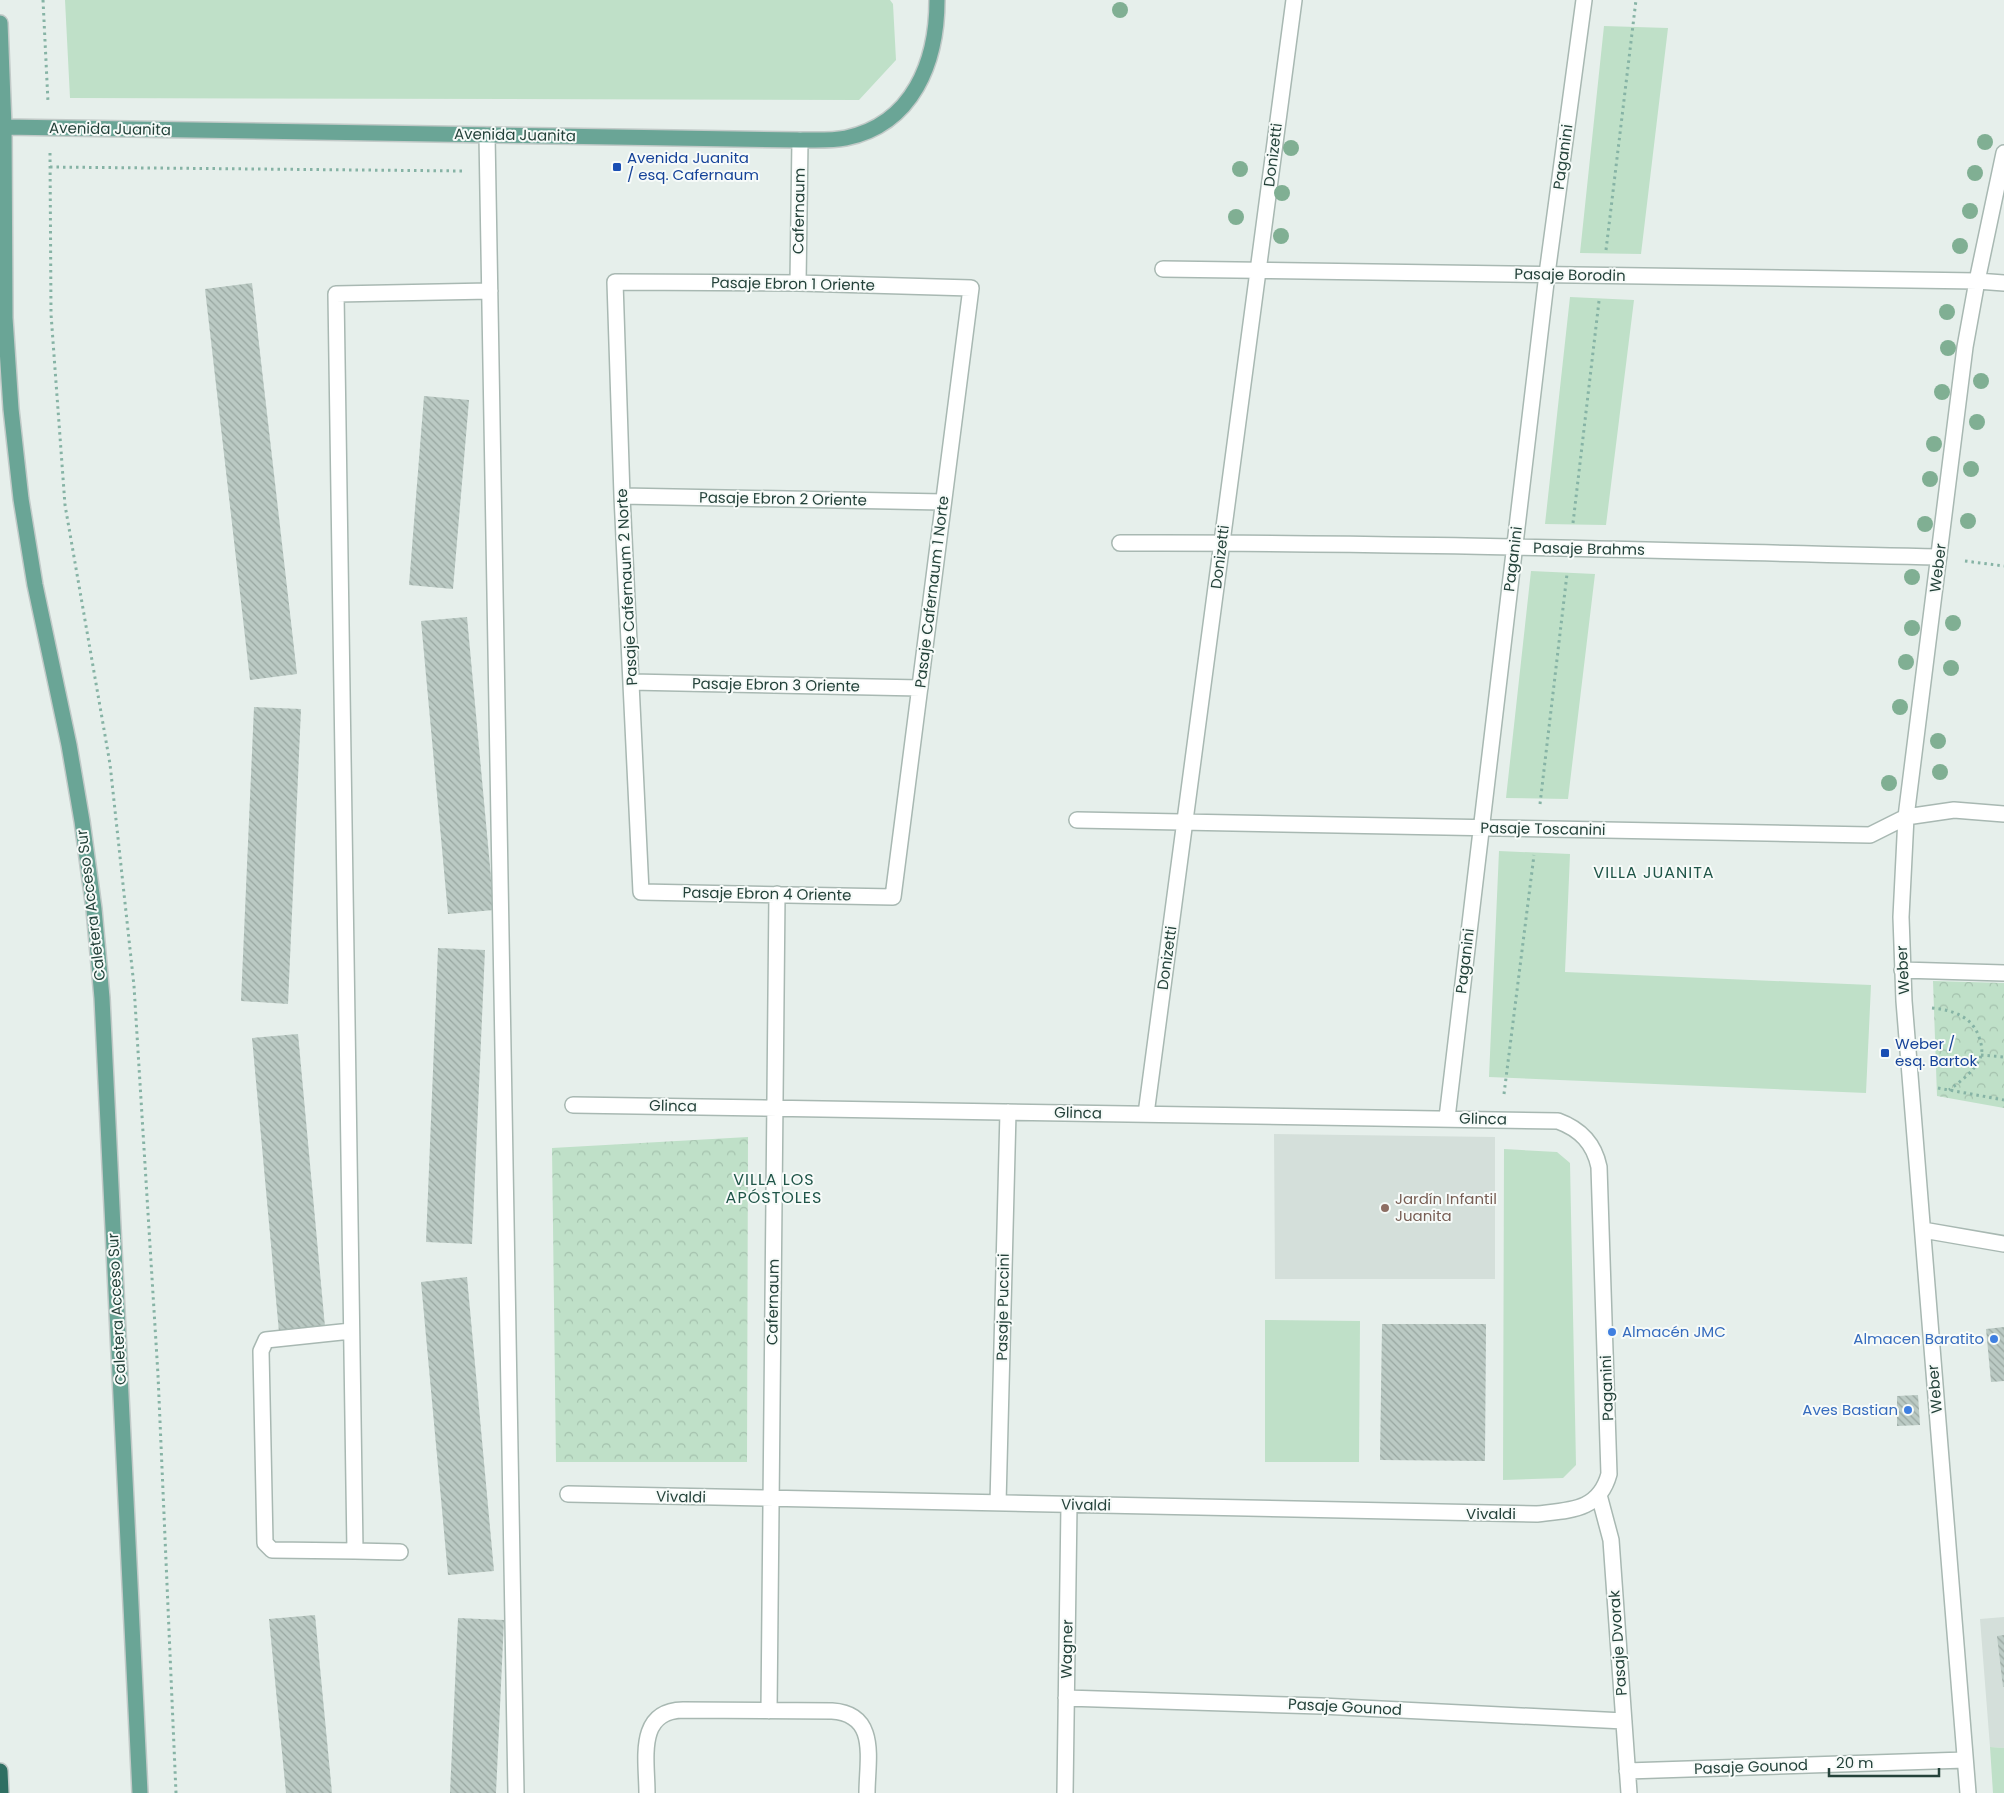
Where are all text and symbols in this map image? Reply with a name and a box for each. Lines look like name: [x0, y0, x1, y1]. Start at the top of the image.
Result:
street label: Avenida Juanita: [49, 117, 171, 140]
street label: Donizetti: [1258, 122, 1287, 188]
street label: Avenida Juanita: [454, 123, 576, 146]
street label: Paganini: [1548, 123, 1577, 191]
place label: Avenida Juanita / esq. Cafernaum: [627, 147, 759, 185]
marker: Avenida Juanita / esq. Cafernaum: [611, 161, 623, 173]
street label: Cafernaum: [787, 168, 810, 254]
street label: Pasaje Borodin: [1514, 263, 1626, 286]
street label: Pasaje Ebron 1 Oriente: [711, 272, 875, 295]
street label: Pasaje Ebron 2 Oriente: [699, 487, 867, 510]
street label: Pasaje Cafernaum 2 Norte: [611, 488, 642, 686]
street label: Pasaje Cafernaum 1 Norte: [909, 495, 954, 689]
street label: Donizetti: [1205, 524, 1234, 590]
street label: Paganini: [1498, 525, 1527, 593]
street label: Pasaje Brahms: [1533, 537, 1645, 560]
street label: Weber: [1924, 542, 1951, 594]
street label: Pasaje Ebron 3 Oriente: [692, 673, 860, 696]
street label: Pasaje Toscanini: [1480, 817, 1606, 840]
street label: Caletera Acceso Sur: [71, 828, 110, 982]
district label: VILLA JUANITA: [1593, 861, 1715, 884]
street label: Pasaje Ebron 4 Oriente: [683, 882, 851, 905]
street label: Donizetti: [1152, 925, 1181, 991]
street label: Paganini: [1450, 927, 1479, 995]
street label: Weber: [1891, 945, 1914, 995]
place label: Weber / esq. Bartok: [1895, 1033, 1977, 1071]
marker: Weber / esq. Bartok: [1879, 1047, 1891, 1059]
street label: Glinca: [649, 1095, 697, 1116]
street label: Glinca: [1054, 1102, 1102, 1123]
street label: Glinca: [1459, 1108, 1507, 1129]
district label: VILLA LOS APÓSTOLES: [726, 1168, 822, 1209]
place label: Jardín Infantil Juanita: [1395, 1188, 1497, 1226]
marker: Jardín Infantil Juanita: [1379, 1202, 1391, 1214]
street label: Caletera Acceso Sur: [102, 1232, 131, 1386]
street label: Pasaje Puccini: [991, 1253, 1014, 1361]
street label: Cafernaum: [761, 1259, 784, 1345]
place label: Almacén JMC: [1622, 1321, 1726, 1342]
marker: Almacén JMC: [1606, 1326, 1618, 1338]
place label: Almacen Baratito: [1853, 1328, 1984, 1349]
marker: Almacen Baratito: [1988, 1333, 2000, 1345]
street label: Paganini: [1595, 1355, 1618, 1421]
street label: Weber: [1922, 1363, 1947, 1414]
place label: Aves Bastian: [1802, 1399, 1898, 1420]
marker: Aves Bastian: [1902, 1404, 1914, 1416]
street label: Vivaldi: [656, 1486, 706, 1507]
street label: Vivaldi: [1061, 1494, 1111, 1515]
street label: Vivaldi: [1466, 1503, 1516, 1524]
street label: Pasaje Dvorak: [1603, 1589, 1632, 1697]
street label: Wagner: [1055, 1619, 1078, 1679]
street label: Pasaje Gounod: [1288, 1693, 1403, 1720]
scale bar: [1829, 1746, 1939, 1778]
text: 20 m: [1836, 1752, 1874, 1773]
street label: Pasaje Gounod: [1694, 1754, 1808, 1779]

